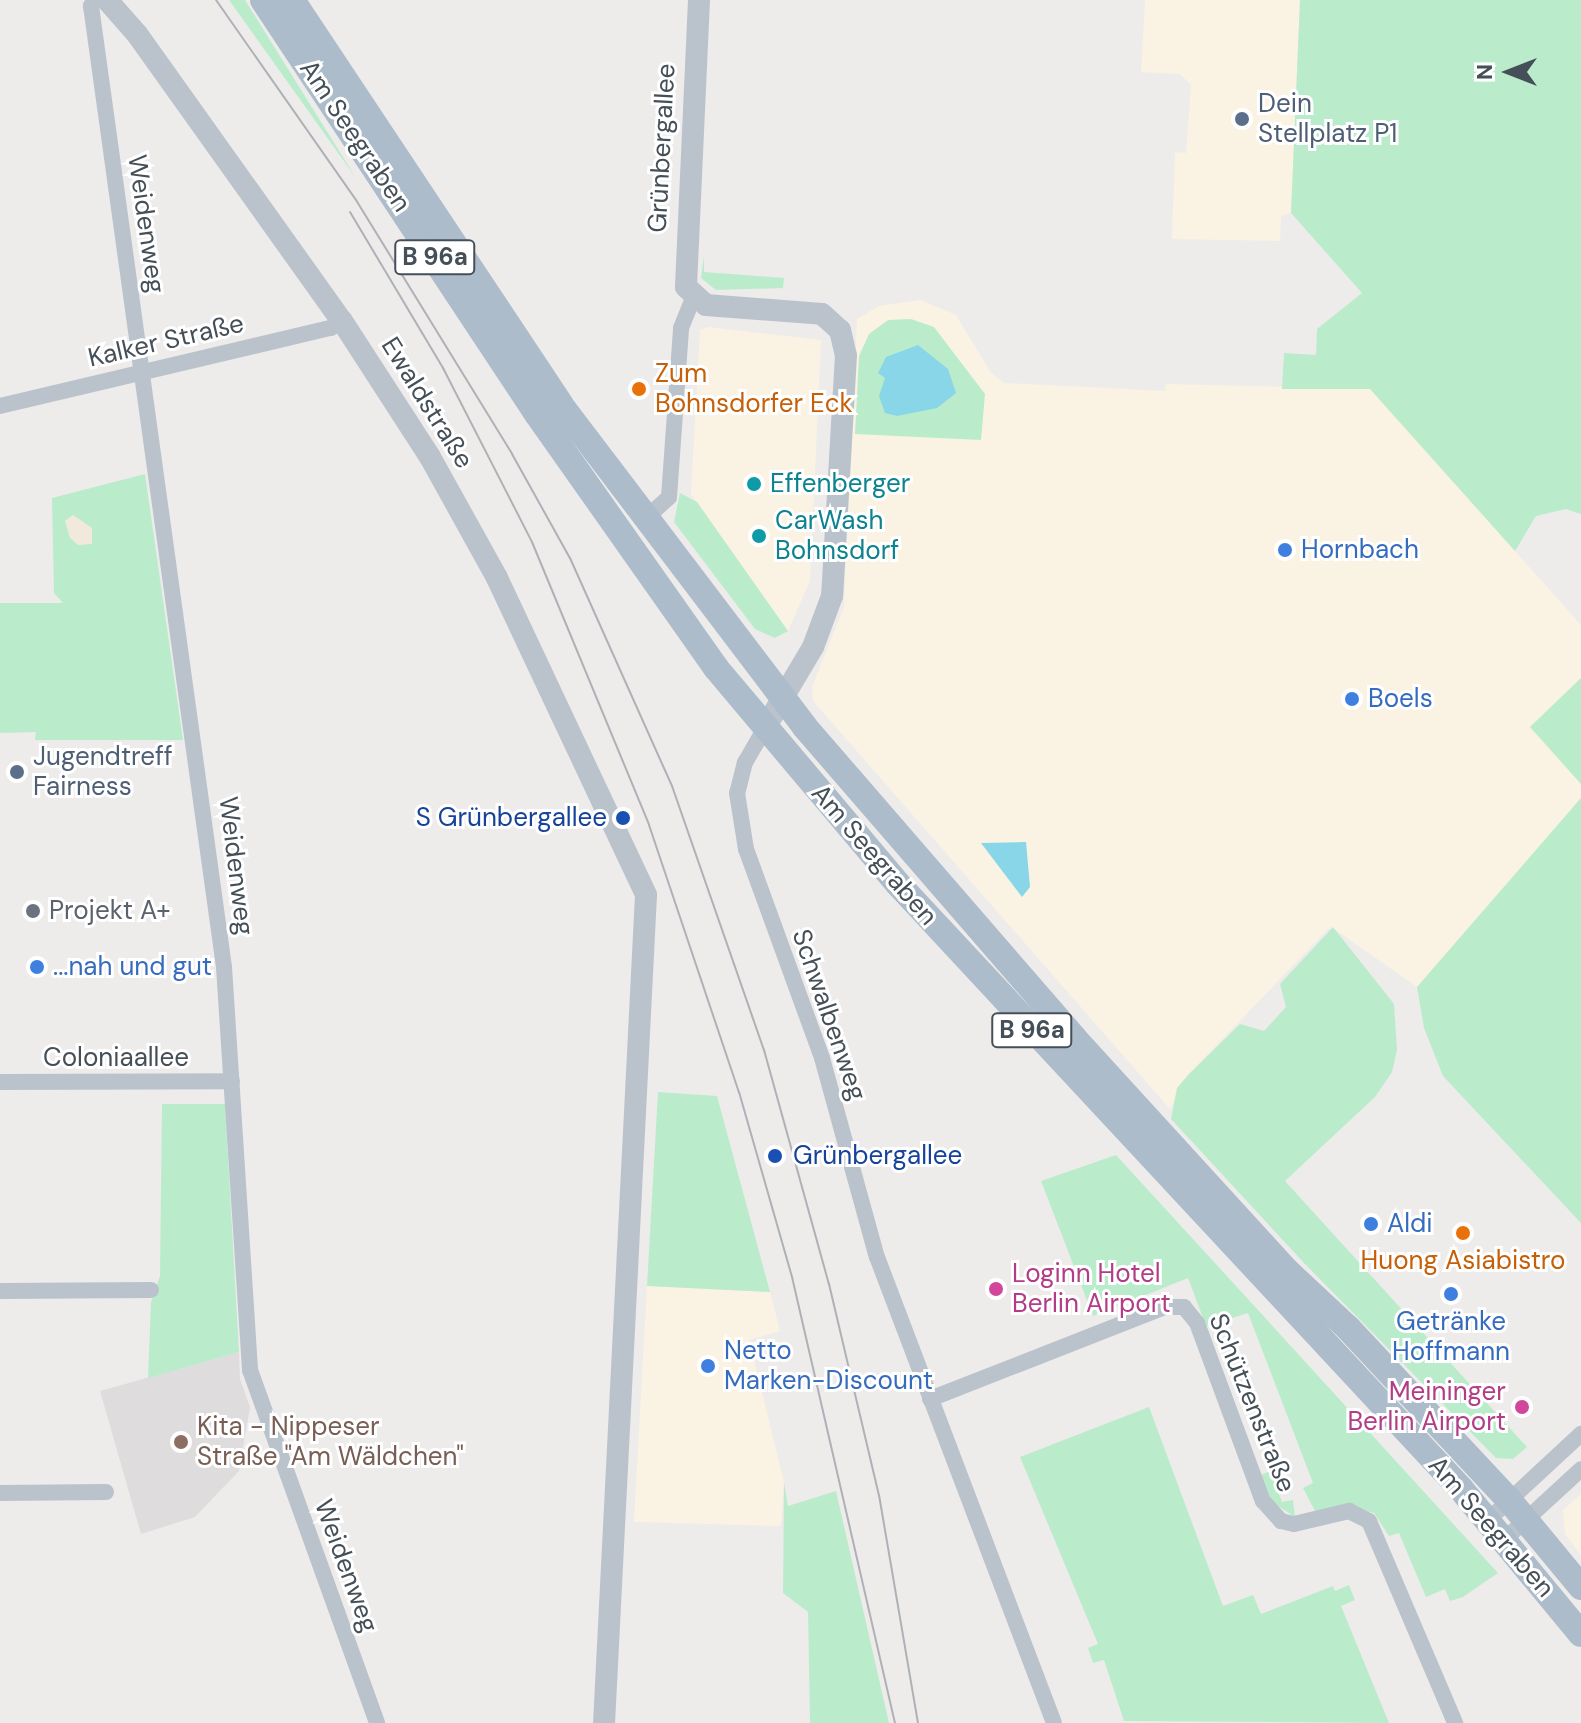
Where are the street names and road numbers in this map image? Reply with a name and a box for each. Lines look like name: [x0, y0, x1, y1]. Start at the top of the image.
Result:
street label: Am Seegraben: [293, 54, 417, 218]
street label: Grünbergallee: [642, 63, 682, 233]
street label: Weidenweg: [121, 153, 171, 295]
road number: B 96a: [393, 237, 477, 277]
street label: Kalker Straße: [85, 308, 247, 374]
street label: Ewaldstraße: [374, 332, 480, 474]
street label: Am Seegraben: [804, 778, 944, 932]
street label: Weidenweg: [212, 795, 260, 937]
street label: Schwalbenweg: [785, 925, 873, 1105]
road number: B 96a: [990, 1010, 1074, 1050]
street label: Coloniaallee: [43, 1042, 189, 1074]
street label: Schützenstraße: [1202, 1309, 1302, 1497]
street label: Am Seegraben: [1421, 1450, 1561, 1604]
street label: Weidenweg: [308, 1495, 384, 1637]

